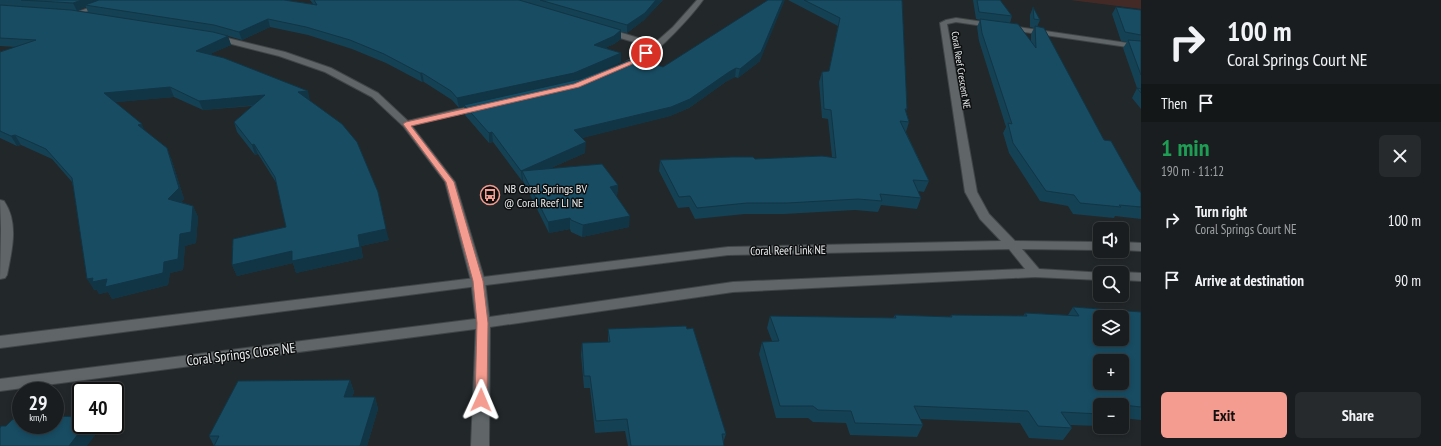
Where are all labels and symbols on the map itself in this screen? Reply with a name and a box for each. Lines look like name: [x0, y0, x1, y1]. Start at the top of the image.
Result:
street label: Coral Reef Crescent NE: [948, 30, 974, 110]
pin: [629, 36, 663, 70]
place label: NB Coral Springs BV @ Coral Reef LI NE: [504, 181, 587, 210]
bus stop icon: NB Coral Springs BV @ Coral Reef LI NE: [479, 184, 501, 206]
street label: Coral Reef Link NE: [750, 242, 826, 258]
street label: Coral Springs Close NE: [186, 338, 296, 370]
position arrow: [460, 379, 502, 421]
speed limit sign: 40: [72, 382, 124, 434]

